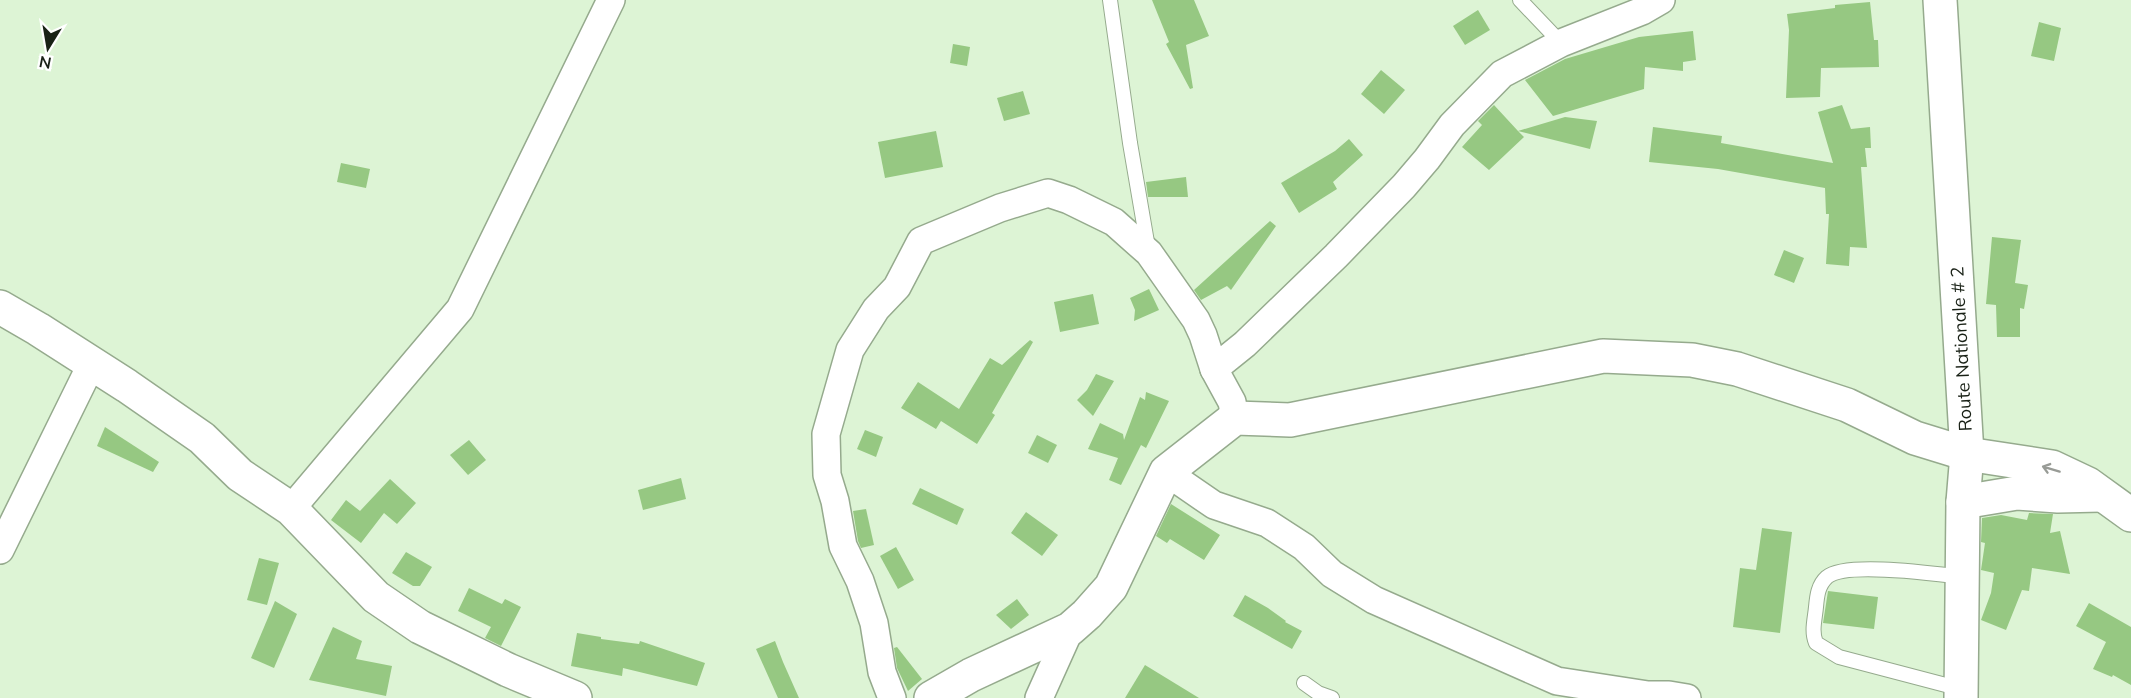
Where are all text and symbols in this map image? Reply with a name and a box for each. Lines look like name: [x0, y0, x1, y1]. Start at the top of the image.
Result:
north arrow: [18, 18, 78, 78]
text: N: [37, 52, 53, 74]
street label: Route Nationale # 2: [1945, 266, 1977, 432]
one-way arrow: [2042, 463, 2061, 474]

